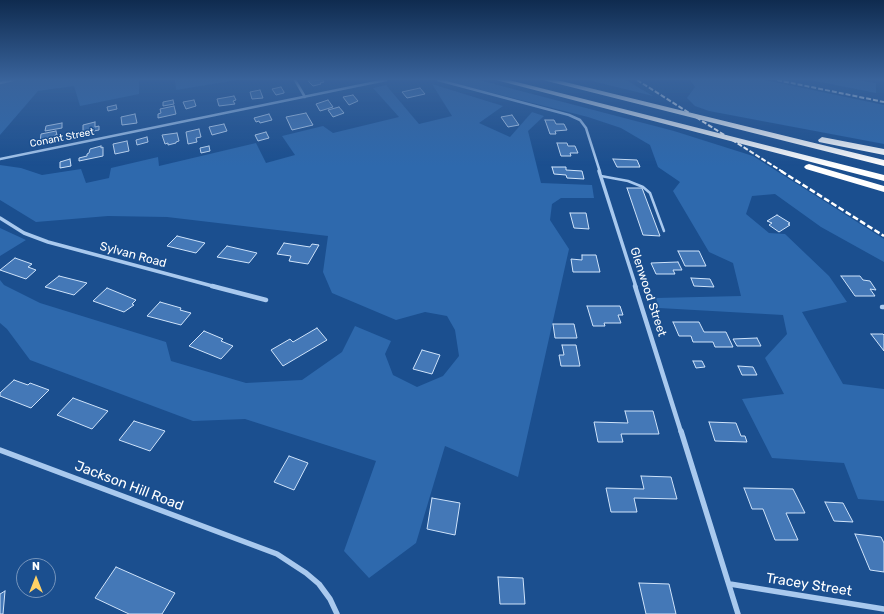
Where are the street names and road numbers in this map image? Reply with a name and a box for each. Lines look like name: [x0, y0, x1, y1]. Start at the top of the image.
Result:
street label: Conant Street: [29, 126, 95, 150]
street label: Sylvan Road: [98, 239, 168, 271]
street label: Glenwood Street: [627, 246, 669, 338]
street label: Jackson Hill Road: [72, 458, 186, 514]
street label: Tracey Street: [765, 570, 853, 600]

